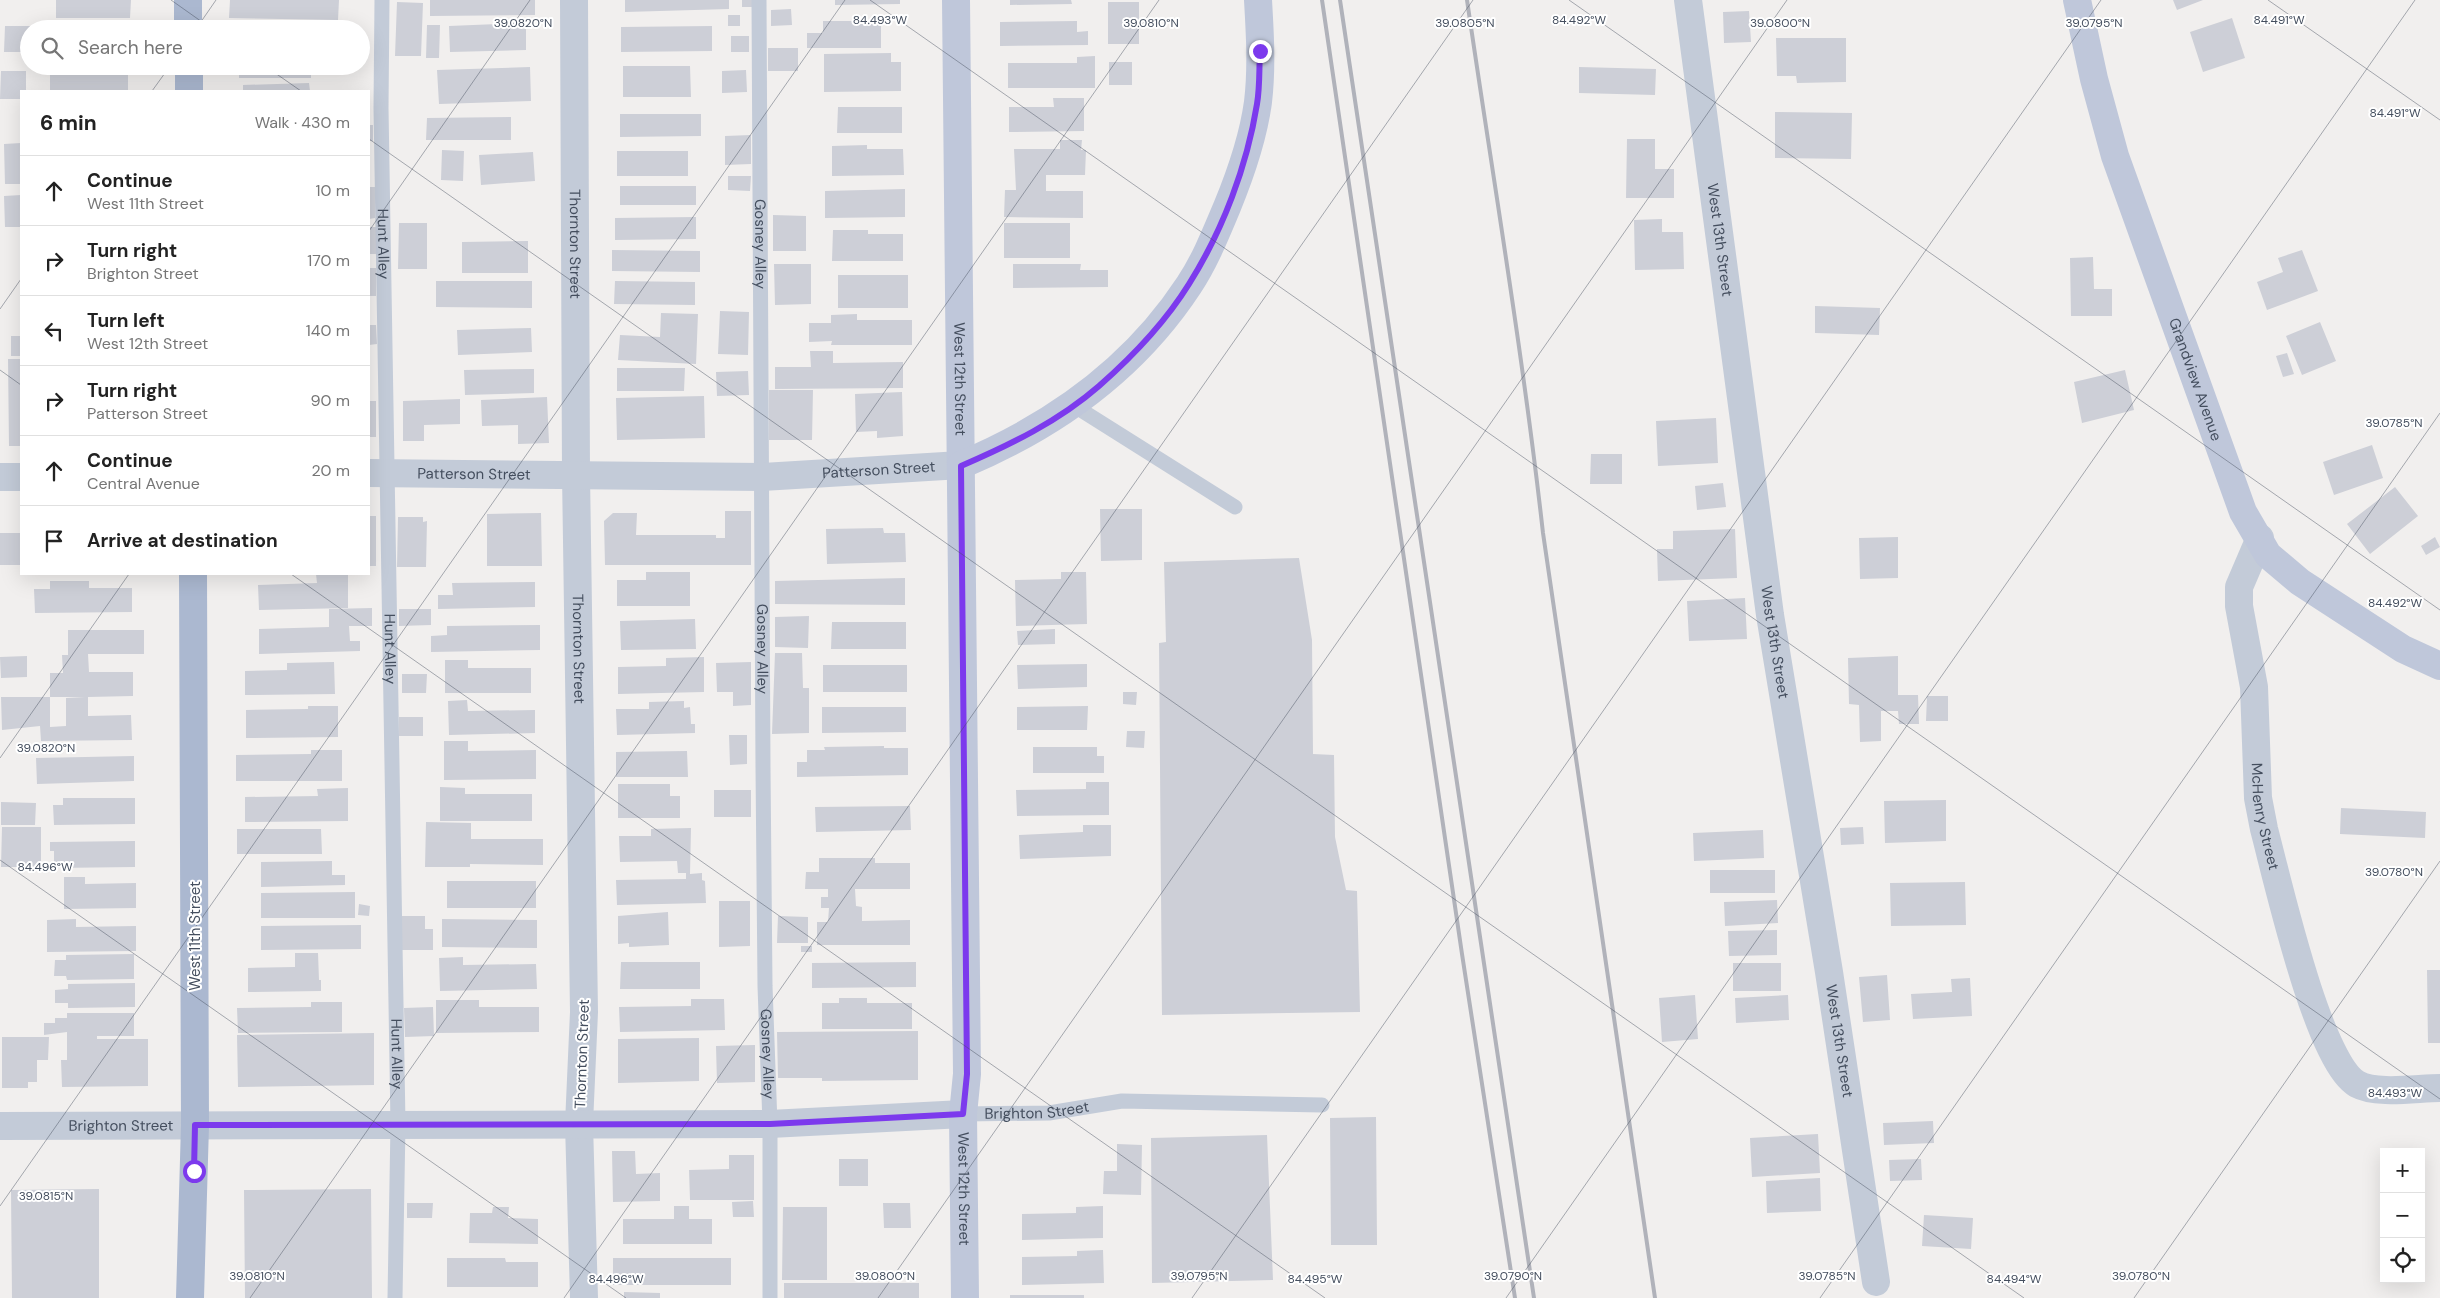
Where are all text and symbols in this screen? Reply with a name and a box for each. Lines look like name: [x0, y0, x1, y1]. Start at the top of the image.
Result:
text: 84.493°W: [853, 12, 908, 28]
text: 84.492°W: [1552, 12, 1606, 28]
text: 84.491°W: [2253, 12, 2305, 28]
text: 39.0820°N: [494, 15, 552, 31]
text: 39.0810°N: [1123, 15, 1179, 31]
text: 39.0805°N: [1435, 15, 1495, 31]
text: 39.0800°N: [1750, 15, 1810, 31]
text: 39.0795°N: [2065, 15, 2123, 31]
search box: [20, 20, 370, 75]
icon: search: [38, 34, 66, 62]
text: Search here: [78, 35, 183, 60]
route end: [1249, 40, 1272, 63]
text: 84.491°W: [2369, 105, 2421, 121]
text: 6 min: [40, 109, 97, 137]
text: Walk · 430 m: [255, 112, 350, 133]
text: Continue: [87, 168, 173, 193]
icon: ahead: [40, 177, 68, 205]
text: 10 m: [316, 180, 350, 201]
street label: West 13th Street: [1703, 182, 1737, 298]
street label: Thornton Street: [565, 189, 585, 299]
text: West 11th Street: [87, 193, 204, 214]
street label: Gosney Alley: [750, 199, 771, 290]
street label: Hunt Alley: [373, 209, 394, 280]
text: Turn right: [87, 238, 177, 263]
icon: right: [40, 247, 68, 275]
text: 170 m: [307, 250, 350, 271]
text: Brighton Street: [87, 263, 199, 284]
text: Turn left: [87, 308, 165, 333]
street label: Grandview Avenue: [2164, 315, 2227, 444]
icon: left: [40, 317, 68, 345]
text: 140 m: [306, 320, 350, 341]
street label: West 12th Street: [949, 322, 970, 436]
text: West 12th Street: [87, 333, 208, 354]
text: Turn right: [87, 378, 177, 403]
icon: right: [40, 387, 68, 415]
text: 90 m: [310, 390, 350, 411]
text: Patterson Street: [87, 403, 208, 424]
text: 39.0785°N: [2365, 415, 2423, 431]
text: Continue: [87, 448, 173, 473]
icon: ahead: [40, 457, 68, 485]
street label: Patterson Street: [821, 457, 936, 483]
text: 20 m: [311, 460, 350, 481]
street label: Patterson Street: [417, 463, 531, 485]
text: Central Avenue: [87, 473, 200, 494]
icon: arrive: [40, 527, 68, 555]
text: Arrive at destination: [87, 528, 278, 553]
street label: West 13th Street: [1756, 584, 1794, 700]
street label: Thornton Street: [568, 594, 589, 704]
text: 84.492°W: [2368, 595, 2422, 611]
street label: Gosney Alley: [752, 604, 773, 695]
street label: Hunt Alley: [379, 613, 401, 685]
text: 39.0820°N: [17, 740, 75, 756]
street label: McHenry Street: [2247, 762, 2284, 872]
text: 84.496°W: [17, 859, 73, 875]
text: 39.0780°N: [2365, 864, 2423, 880]
street label: West 11th Street: [185, 881, 205, 991]
street label: West 13th Street: [1821, 983, 1858, 1099]
street label: Thornton Street: [570, 999, 594, 1109]
street label: Gosney Alley: [756, 1008, 779, 1100]
street label: Hunt Alley: [386, 1018, 407, 1090]
text: 84.493°W: [2368, 1085, 2423, 1101]
street label: Brighton Street: [984, 1097, 1091, 1124]
street label: Brighton Street: [68, 1116, 174, 1136]
street label: West 12th Street: [953, 1132, 974, 1246]
map controls: [2380, 1148, 2425, 1283]
button: +: [2380, 1148, 2425, 1193]
route start: [183, 1160, 206, 1183]
text: 39.0815°N: [19, 1188, 73, 1204]
button: −: [2380, 1193, 2425, 1238]
button: locate: [2380, 1238, 2425, 1283]
text: 39.0810°N: [229, 1268, 285, 1284]
text: 39.0800°N: [855, 1268, 915, 1284]
text: 39.0795°N: [1170, 1268, 1228, 1284]
text: 39.0790°N: [1484, 1268, 1542, 1284]
text: 39.0785°N: [1798, 1268, 1856, 1284]
text: 39.0780°N: [2112, 1268, 2170, 1284]
text: 84.496°W: [588, 1271, 644, 1287]
text: 84.495°W: [1288, 1271, 1343, 1287]
text: 84.494°W: [1987, 1271, 2042, 1287]

